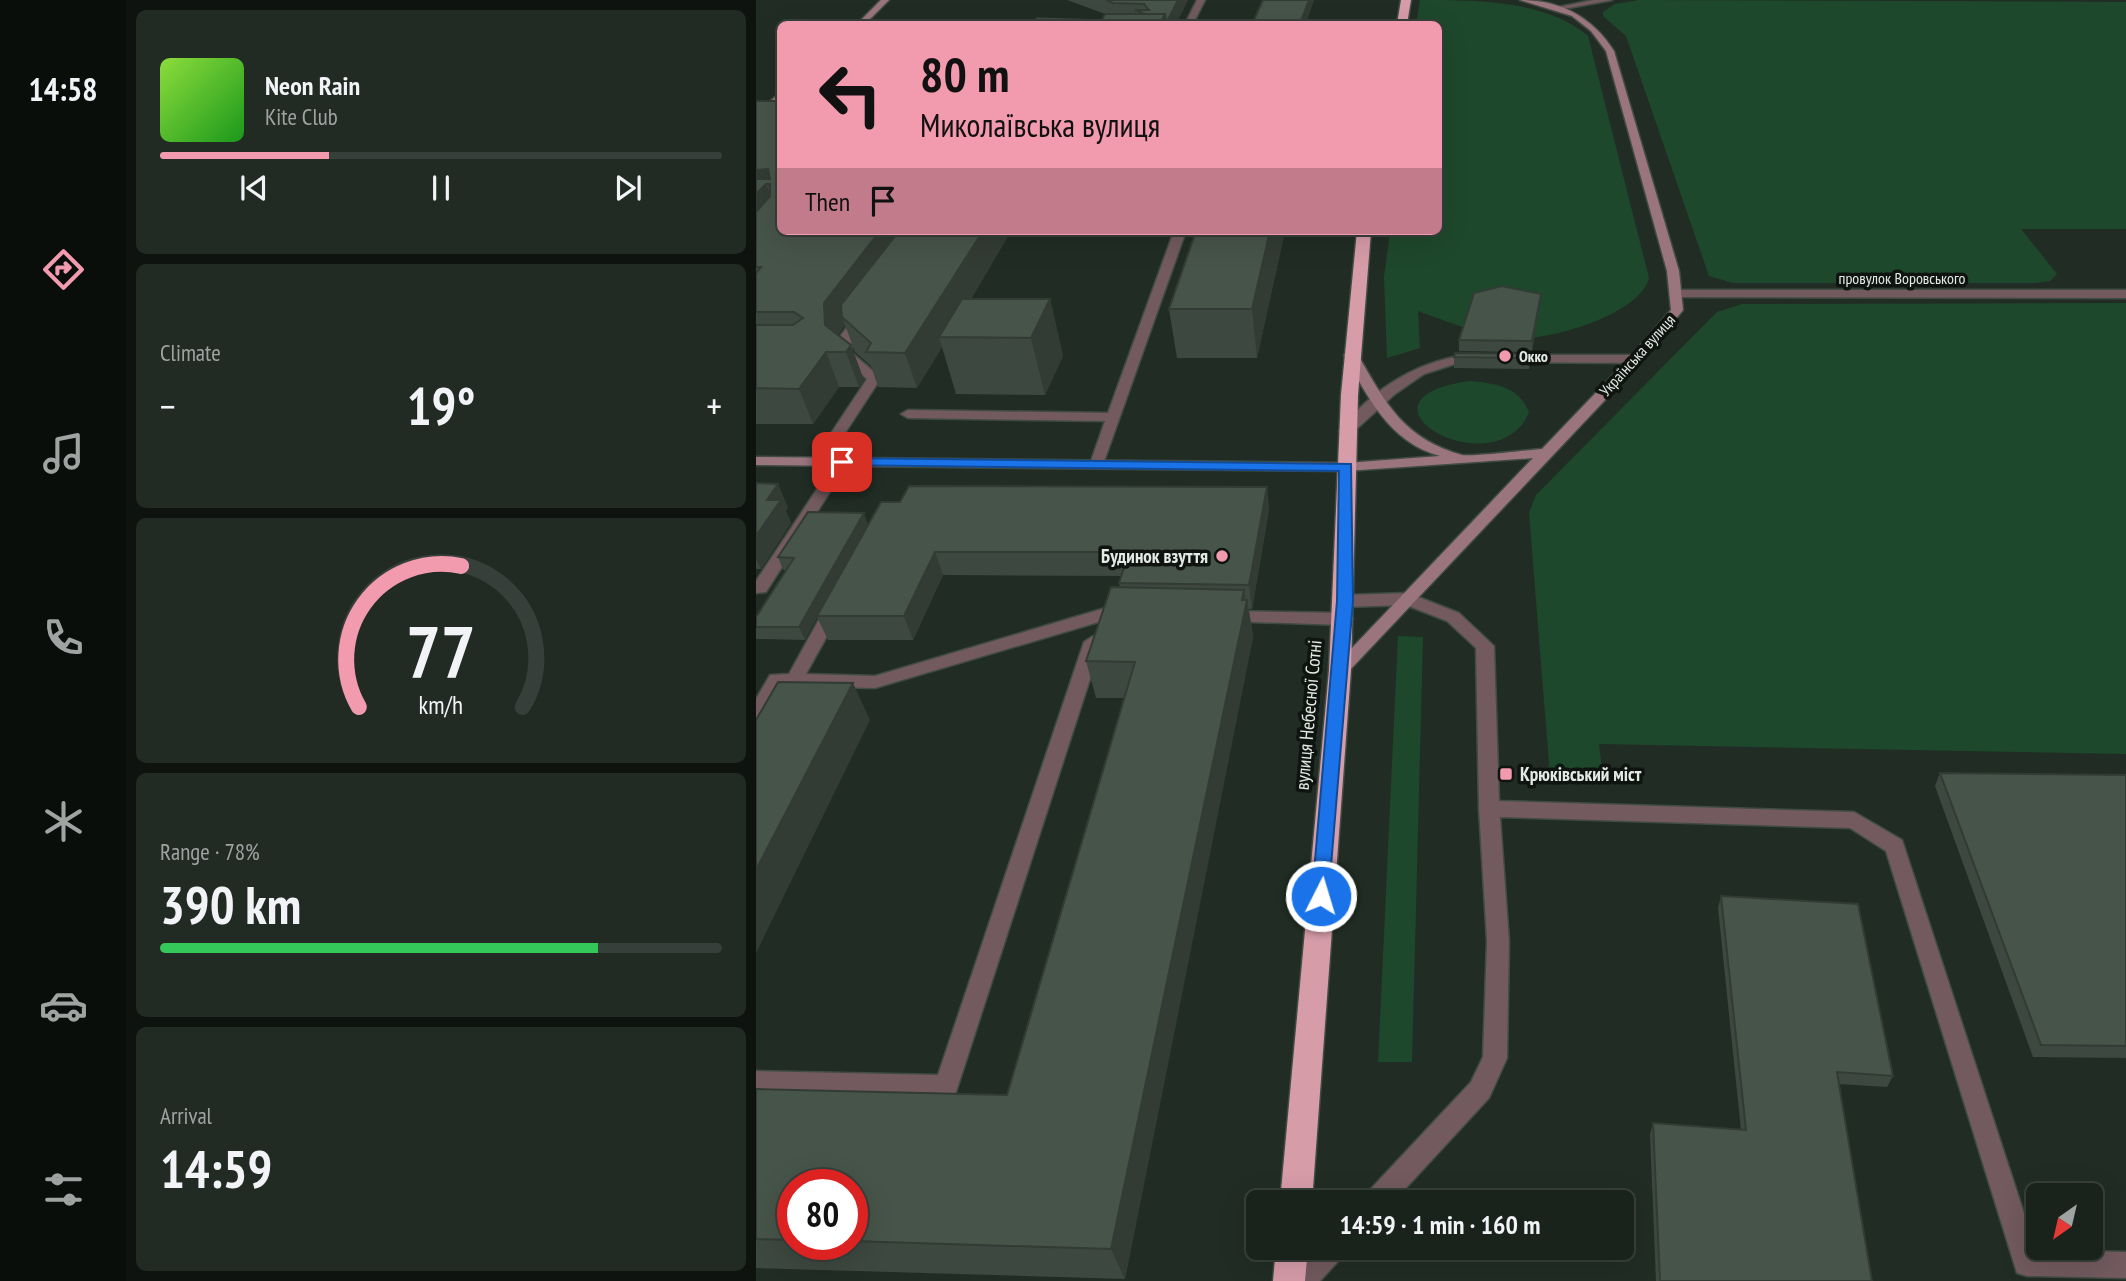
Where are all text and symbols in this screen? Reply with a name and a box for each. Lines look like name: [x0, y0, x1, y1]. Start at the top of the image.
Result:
text: 80 m: [920, 42, 1009, 106]
icon: left: [805, 49, 896, 140]
text: 14:58: [28, 68, 98, 110]
text: Neon Rain: [265, 69, 360, 102]
text: Kite Club: [265, 102, 338, 131]
text: Миколаївська вулиця: [920, 104, 1160, 146]
icon: previous: [235, 169, 273, 207]
icon: pause: [422, 169, 460, 207]
icon: next: [609, 169, 647, 207]
icon: arrive: [864, 182, 902, 220]
text: Then: [805, 185, 850, 218]
icon: directions: [39, 245, 88, 294]
street label: провулок Воровського: [1839, 268, 1966, 288]
street label: Українська вулиця: [1595, 310, 1679, 400]
text: Climate: [160, 338, 221, 367]
place label: Окко: [1519, 346, 1548, 366]
marker: Окко: [1497, 348, 1513, 364]
text: 19°: [407, 372, 475, 439]
text: −: [160, 381, 176, 430]
text: +: [706, 381, 722, 430]
icon: music: [39, 429, 88, 478]
pin: [812, 432, 872, 492]
icon: arrive: [823, 443, 861, 481]
place label: Будинок взуття: [1101, 544, 1208, 568]
marker: Будинок взуття: [1214, 548, 1230, 564]
text: 77: [406, 603, 476, 697]
icon: phone: [39, 613, 88, 662]
street label: вулиця Небесної Сотні: [1289, 639, 1327, 791]
text: km/h: [419, 688, 463, 720]
place label: Крюківський міст: [1520, 762, 1642, 786]
marker: Крюківський міст: [1498, 766, 1514, 782]
icon: climate: [39, 797, 88, 846]
text: Range · 78%: [160, 837, 260, 866]
position arrow: [1284, 859, 1358, 933]
text: 390 km: [160, 871, 301, 938]
icon: car: [39, 981, 88, 1030]
text: Arrival: [160, 1101, 212, 1130]
text: 14:59: [160, 1135, 272, 1202]
icon: filters: [39, 1165, 88, 1214]
speed limit sign: 80: [777, 1169, 868, 1260]
north arrow: [2026, 1183, 2104, 1260]
map controls: [2026, 1183, 2103, 1260]
text: 14:59 · 1 min · 160 m: [1340, 1208, 1540, 1241]

